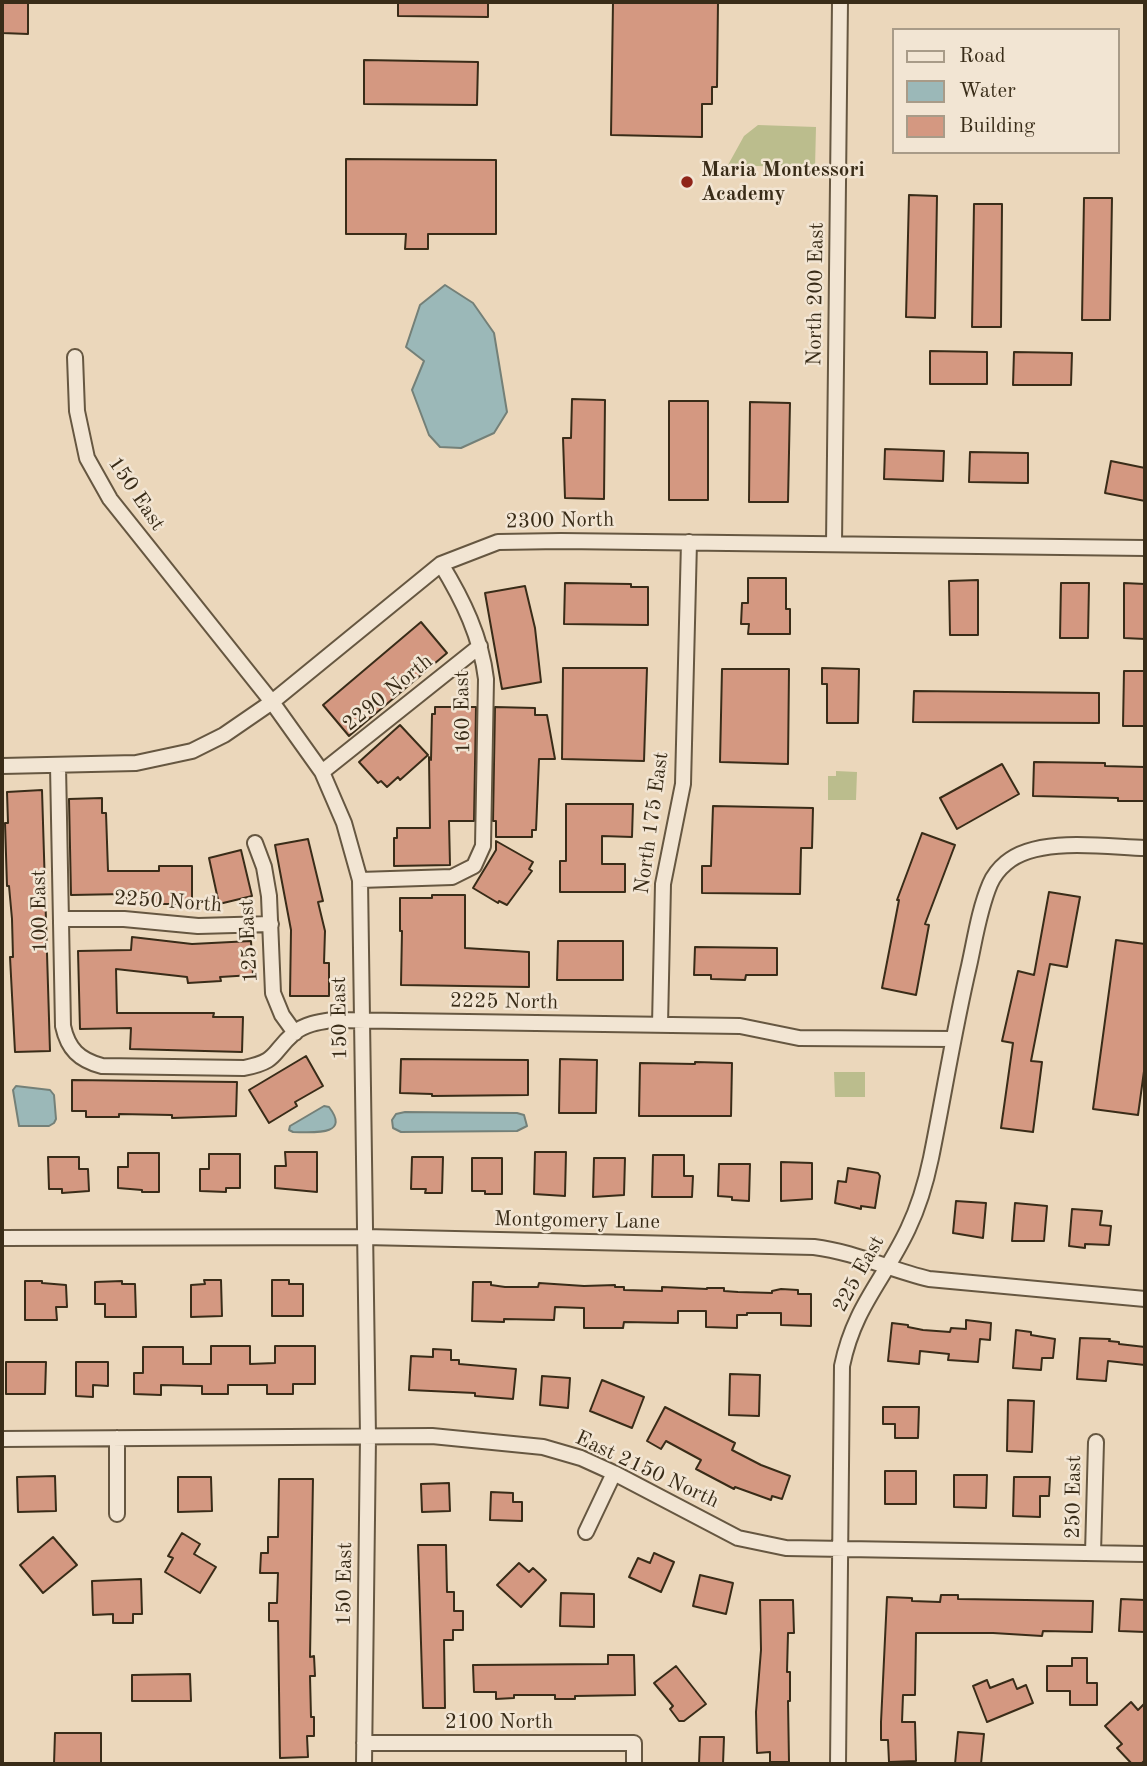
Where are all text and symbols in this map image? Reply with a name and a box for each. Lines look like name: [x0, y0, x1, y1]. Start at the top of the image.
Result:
legend: [892, 28, 1119, 154]
text: Road: [959, 46, 1006, 67]
text: Water: [959, 81, 1016, 102]
text: Building: [959, 116, 1035, 137]
place label: Maria Montessori Academy: [701, 157, 865, 207]
marker: Maria Montessori Academy: [679, 174, 695, 190]
street label: North 200 East: [802, 222, 830, 366]
street label: 150 East: [102, 452, 170, 536]
street label: 2300 North: [506, 507, 614, 535]
street label: 2290 North: [338, 649, 438, 737]
street label: 160 East: [450, 670, 476, 754]
street label: North 175 East: [630, 750, 674, 896]
street label: 100 East: [27, 869, 53, 953]
street label: 2250 North: [113, 886, 223, 918]
street label: 125 East: [234, 899, 264, 983]
street label: 150 East: [327, 976, 353, 1060]
street label: 2225 North: [450, 988, 558, 1016]
street label: Montgomery Lane: [494, 1207, 660, 1235]
street label: 225 East: [828, 1231, 890, 1317]
street label: East 2150 North: [571, 1426, 723, 1514]
street label: 250 East: [1061, 1455, 1087, 1539]
street label: 150 East: [332, 1542, 358, 1626]
street label: 2100 North: [445, 1709, 553, 1735]

